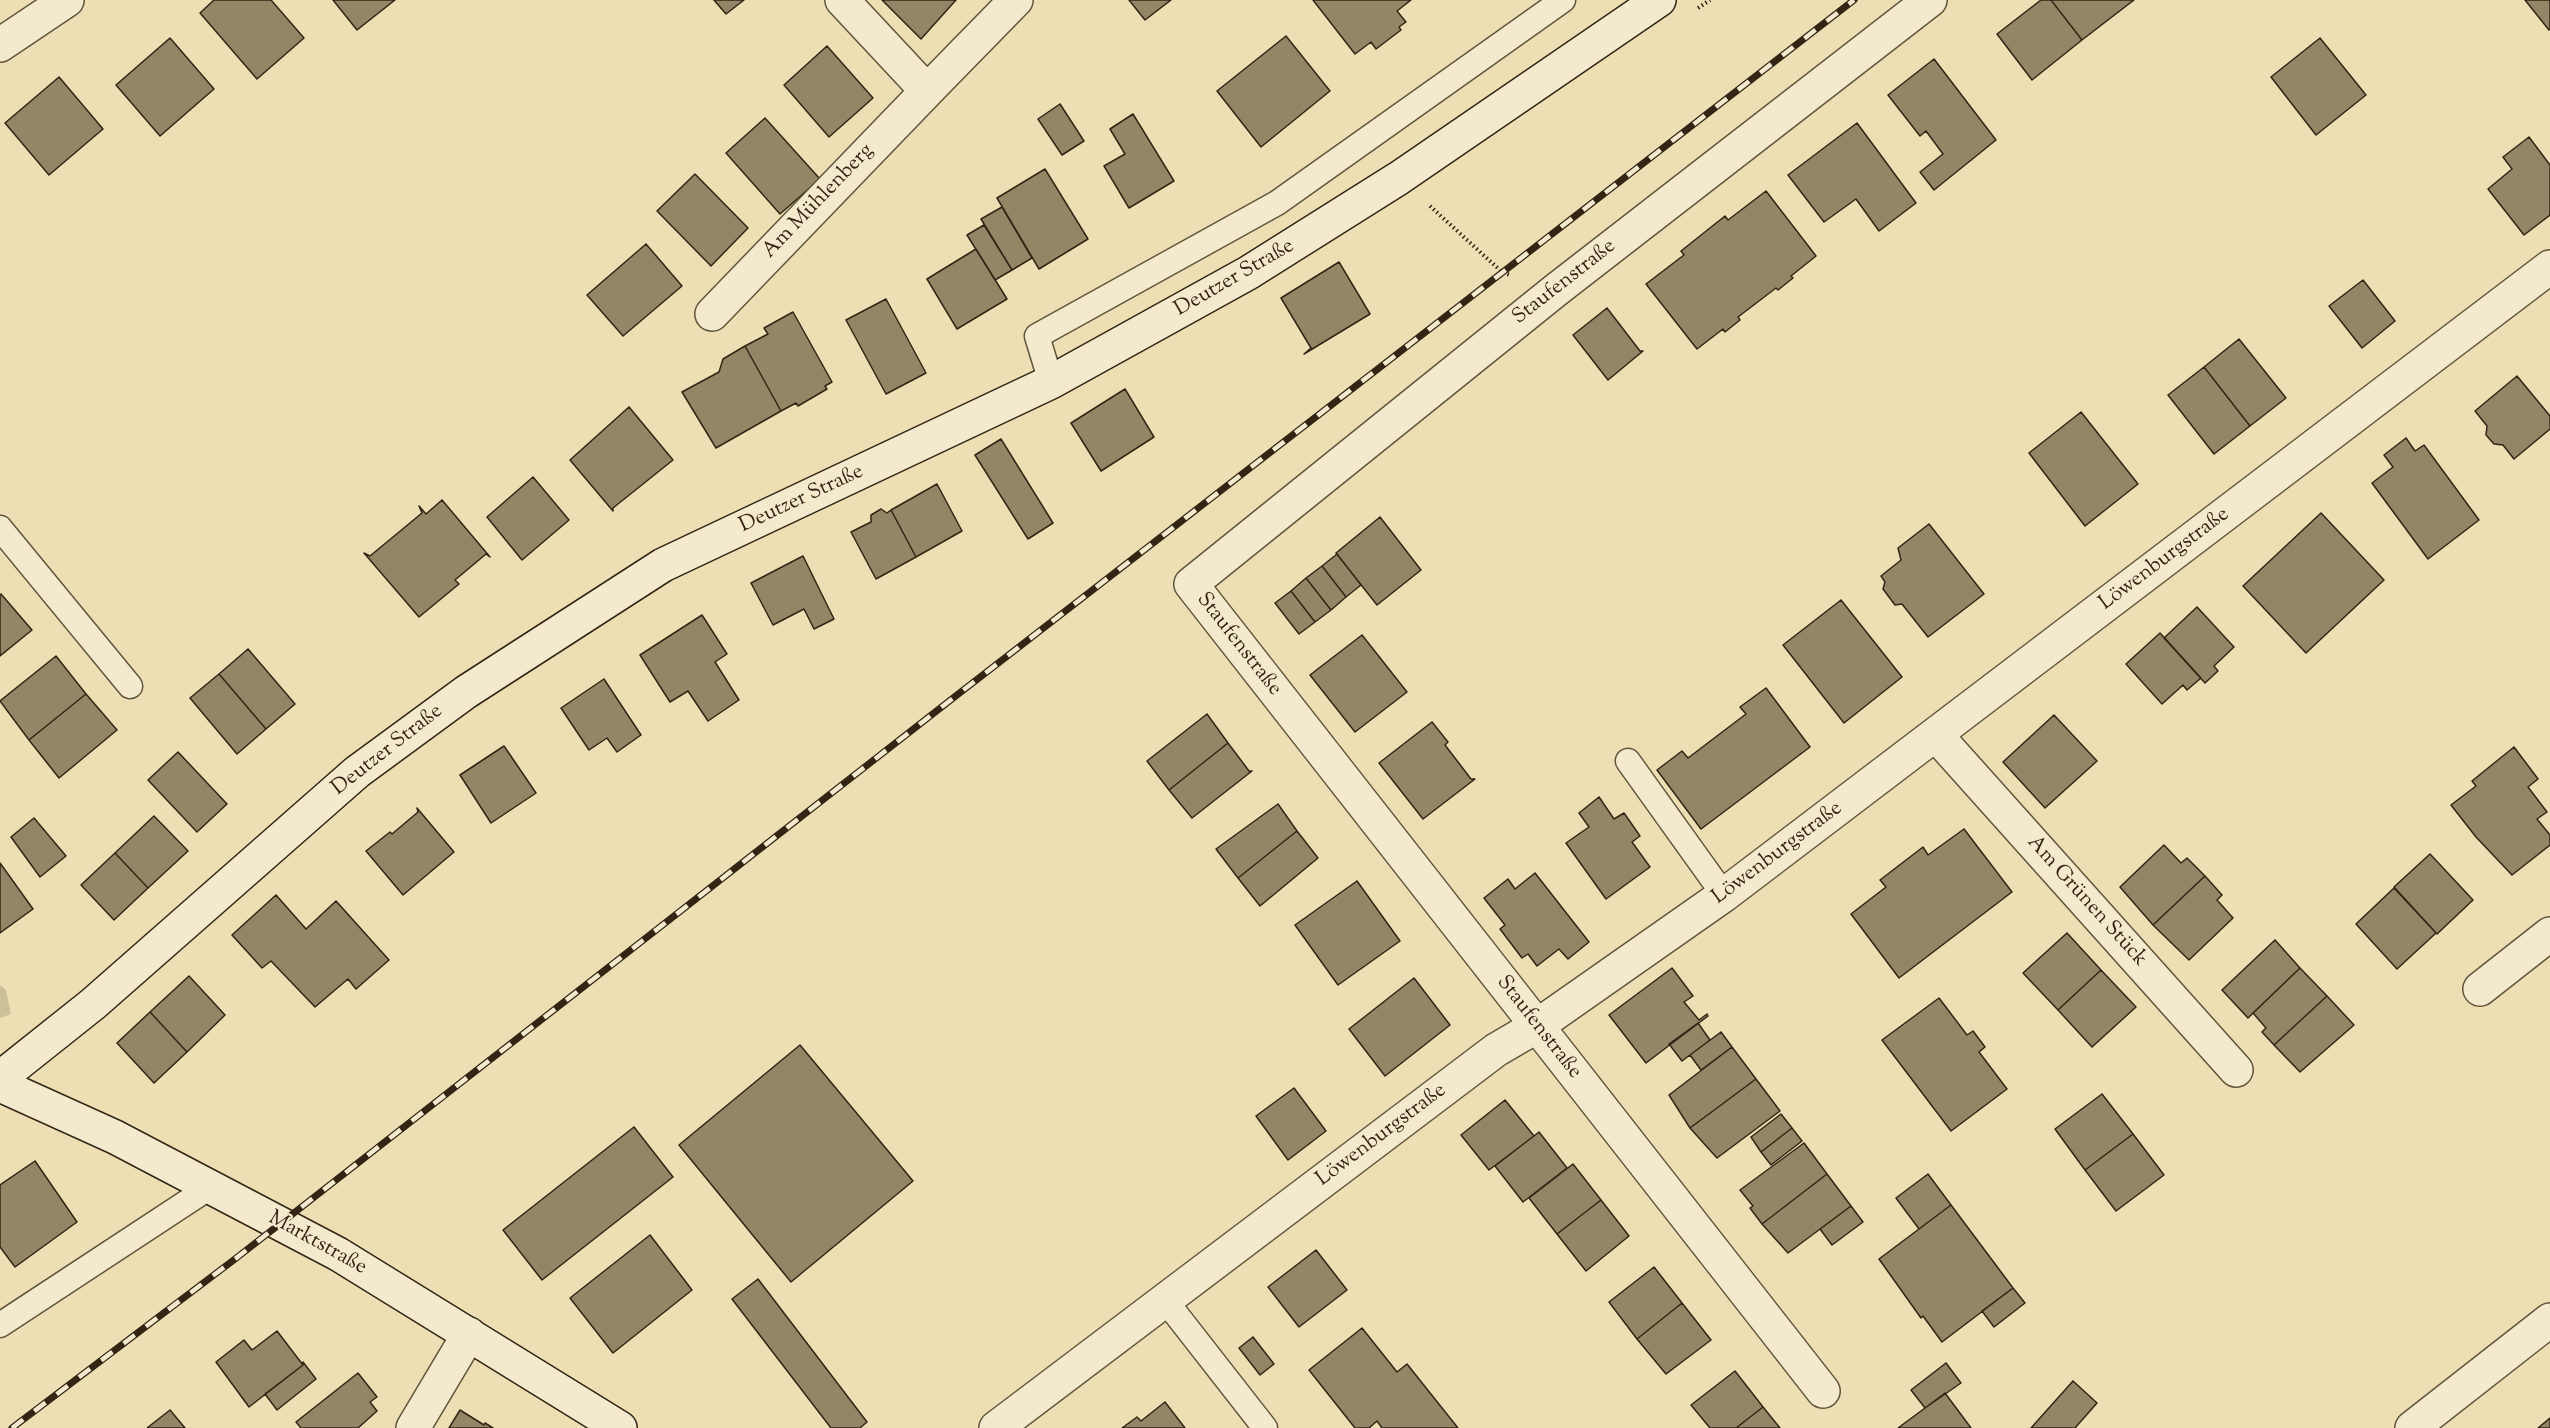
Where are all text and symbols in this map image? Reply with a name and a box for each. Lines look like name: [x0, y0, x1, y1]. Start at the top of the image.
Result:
street label: Am Mühlenberg: [758, 140, 880, 264]
street label: Deutzer Straße: [1171, 235, 1299, 323]
street label: Staufenstraße: [1508, 235, 1622, 331]
street label: Deutzer Straße: [736, 460, 868, 540]
street label: Löwenburgstraße: [2095, 503, 2235, 617]
street label: Staufenstraße: [1190, 588, 1286, 702]
street label: Deutzer Straße: [327, 700, 449, 802]
street label: Löwenburgstraße: [1708, 797, 1848, 911]
street label: Am Grünen Stück: [2021, 831, 2151, 973]
street label: Staufenstraße: [1490, 971, 1586, 1085]
street label: Löwenburgstraße: [1312, 1079, 1452, 1193]
street label: Marktstraße: [263, 1207, 371, 1281]

